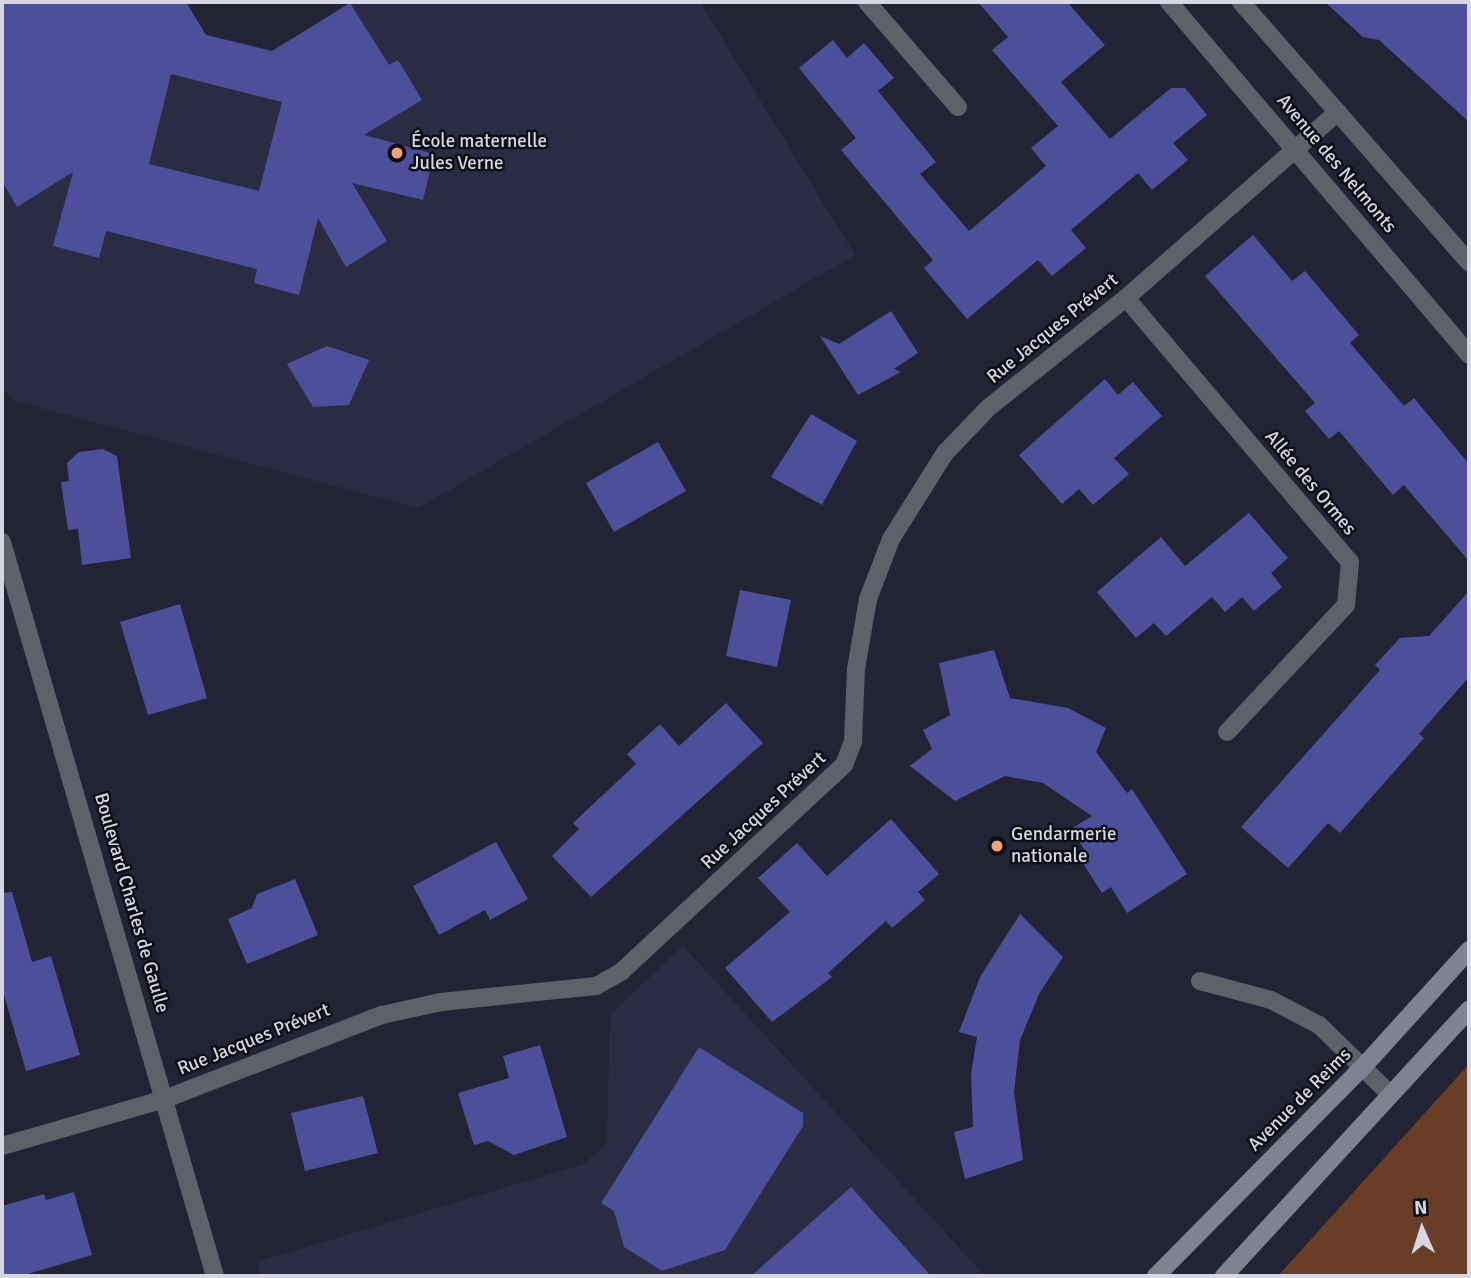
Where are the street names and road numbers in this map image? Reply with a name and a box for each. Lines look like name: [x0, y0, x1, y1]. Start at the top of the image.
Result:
street label: Avenue des Nelmonts: [1271, 90, 1401, 238]
street label: Rue Jacques Prévert: [983, 269, 1123, 389]
street label: Allée des Ormes: [1260, 426, 1360, 540]
street label: Rue Jacques Prévert: [697, 747, 831, 875]
street label: Boulevard Charles de Gaulle: [89, 790, 173, 1016]
street label: Rue Jacques Prévert: [174, 999, 334, 1081]
street label: Avenue de Reims: [1244, 1044, 1356, 1156]

